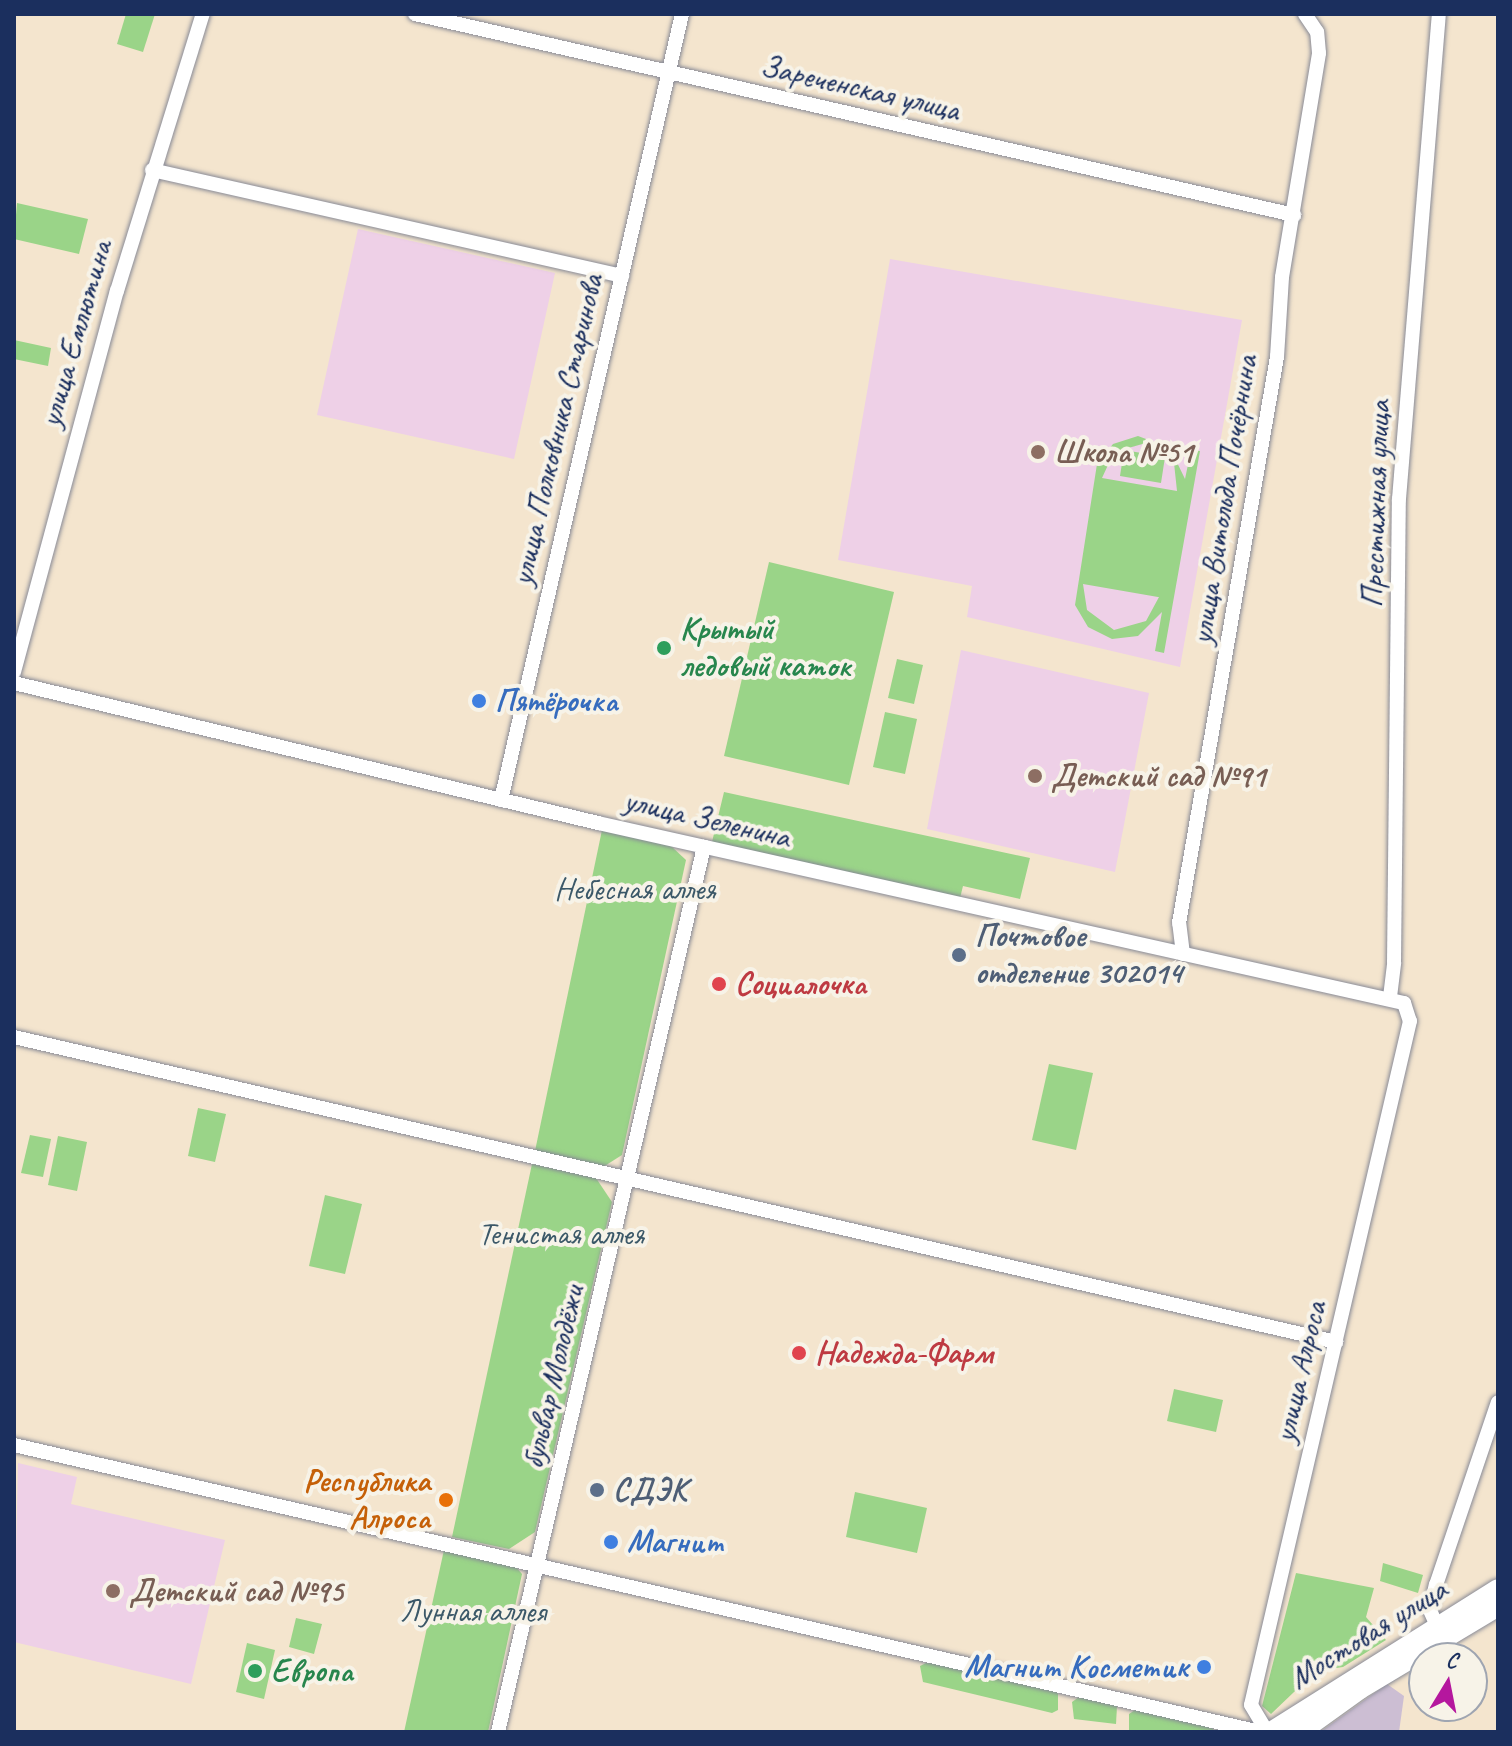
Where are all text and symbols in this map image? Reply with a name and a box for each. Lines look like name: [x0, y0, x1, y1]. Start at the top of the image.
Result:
street label: Зареченская улица: [756, 46, 964, 130]
street label: улица Емлютина: [32, 238, 120, 430]
street label: улица Полковника Старинова: [502, 269, 612, 591]
street label: улица Витольда Почёрнина: [1182, 354, 1266, 646]
street label: Престижная улица: [1353, 399, 1399, 609]
place label: Школа №51: [1054, 433, 1193, 471]
marker: Школа №51: [1029, 443, 1047, 461]
place label: Крытый ледовый каток: [680, 611, 851, 686]
marker: Крытый ледовый каток: [655, 639, 673, 657]
place label: Пятёрочка: [495, 682, 618, 720]
marker: Пятёрочка: [470, 692, 488, 710]
place label: Детский сад №91: [1051, 757, 1265, 795]
marker: Детский сад №91: [1026, 767, 1044, 785]
street label: улица Зеленина: [620, 781, 794, 857]
park label: Небесная аллея: [554, 870, 716, 908]
place label: Почтовое отделение 302014: [975, 918, 1182, 993]
marker: Почтовое отделение 302014: [950, 946, 968, 964]
place label: Социалочка: [735, 965, 866, 1003]
marker: Социалочка: [710, 975, 728, 993]
park label: Тенистая аллея: [477, 1215, 645, 1253]
street label: бульвар Молодёжи: [513, 1282, 593, 1472]
street label: улица Алроса: [1265, 1297, 1335, 1447]
place label: Надежда-Фарм: [815, 1334, 993, 1372]
marker: Надежда-Фарм: [790, 1344, 808, 1362]
place label: Республика Алроса: [304, 1463, 430, 1538]
place label: СДЭК: [613, 1471, 686, 1509]
marker: СДЭК: [588, 1481, 606, 1499]
marker: Республика Алроса: [437, 1491, 455, 1509]
place label: Магнит: [627, 1523, 724, 1561]
marker: Магнит: [602, 1533, 620, 1551]
street label: Мостовая улица: [1281, 1570, 1455, 1698]
place label: Детский сад №95: [129, 1572, 343, 1610]
marker: Детский сад №95: [104, 1582, 122, 1600]
park label: Лунная аллея: [401, 1592, 545, 1630]
north arrow: [1408, 1642, 1488, 1722]
text: С: [1444, 1646, 1460, 1675]
place label: Магнит Косметик: [969, 1648, 1188, 1686]
place label: Европа: [271, 1652, 353, 1690]
marker: Магнит Косметик: [1195, 1658, 1213, 1676]
marker: Европа: [246, 1662, 264, 1680]

